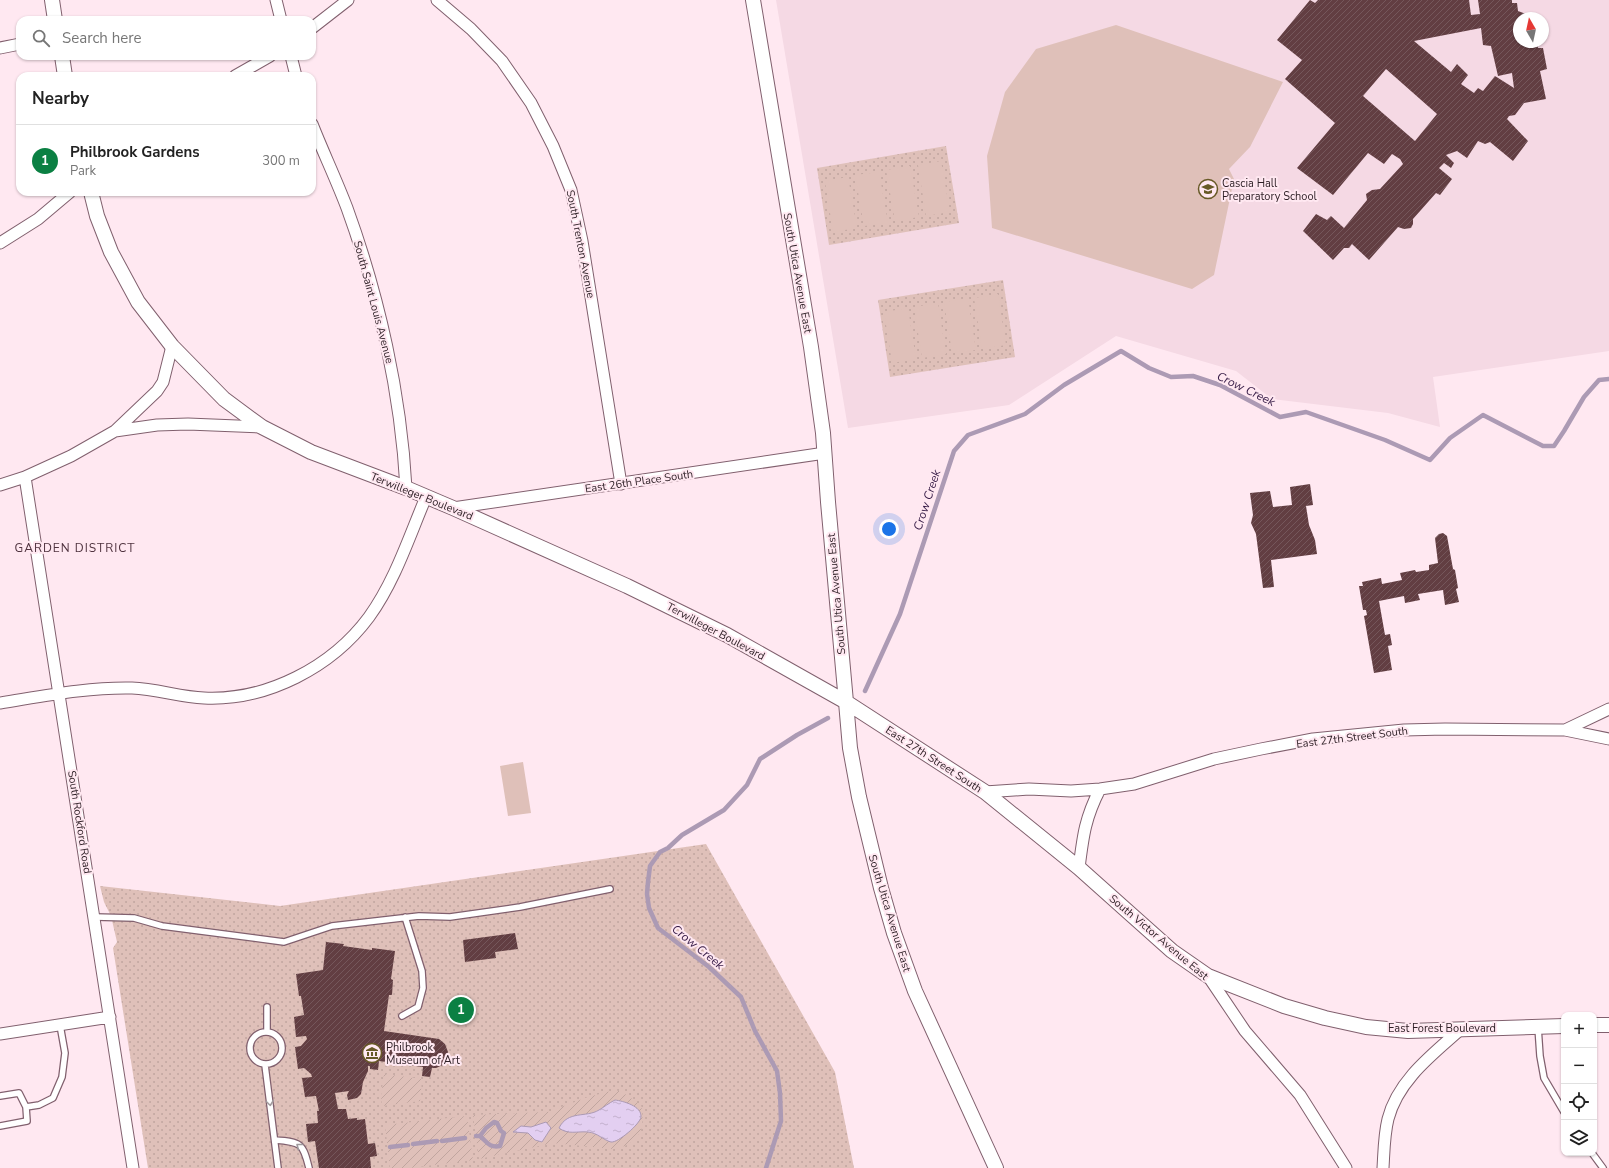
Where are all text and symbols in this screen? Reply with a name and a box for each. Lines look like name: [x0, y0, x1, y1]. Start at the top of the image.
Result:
north arrow: [1513, 12, 1549, 48]
search box: [16, 16, 316, 60]
icon: search: [30, 27, 52, 49]
text: Search here: [62, 28, 142, 48]
text: Nearby: [32, 87, 89, 110]
text: Philbrook Gardens: [70, 142, 200, 162]
text: 1: [41, 152, 49, 170]
text: 300 m: [262, 152, 300, 170]
text: Park: [70, 162, 96, 180]
place label: Cascia Hall Preparatory School: [1222, 176, 1318, 204]
school or university icon: Cascia Hall Preparatory School: [1197, 178, 1219, 200]
street label: South Trenton Avenue: [563, 189, 598, 300]
street label: South Utica Avenue East: [780, 212, 815, 334]
street label: South Saint Louis Avenue: [350, 239, 397, 365]
water label: Crow Creek: [1214, 368, 1279, 410]
street label: East 26th Place South: [584, 466, 694, 497]
water label: Crow Creek: [910, 467, 945, 532]
street label: Terwilleger Boulevard: [368, 469, 475, 524]
your location: [879, 519, 899, 539]
street label: South Utica Avenue East: [824, 533, 849, 655]
district label: GARDEN DISTRICT: [14, 540, 136, 556]
street label: Terwilleger Boulevard: [664, 599, 768, 664]
street label: East 27th Street South: [883, 723, 985, 796]
street label: East 27th Street South: [1295, 723, 1409, 752]
street label: South Rockford Road: [64, 769, 95, 875]
street label: South Utica Avenue East: [865, 853, 915, 974]
street label: South Victor Avenue East: [1106, 891, 1212, 984]
water label: Crow Creek: [668, 921, 728, 974]
pin: 1: [448, 995, 474, 1025]
map controls: [1561, 1012, 1597, 1156]
button: +: [1561, 1012, 1597, 1048]
street label: East Forest Boulevard: [1388, 1021, 1496, 1036]
place label: Philbrook Museum of Art: [386, 1040, 460, 1068]
museum icon: Philbrook Museum of Art: [361, 1042, 383, 1064]
button: −: [1561, 1048, 1597, 1084]
button: locate: [1561, 1084, 1597, 1120]
one-way arrow: [266, 1100, 275, 1107]
button: layers: [1561, 1120, 1597, 1156]
one-way arrow: [296, 1144, 303, 1151]

